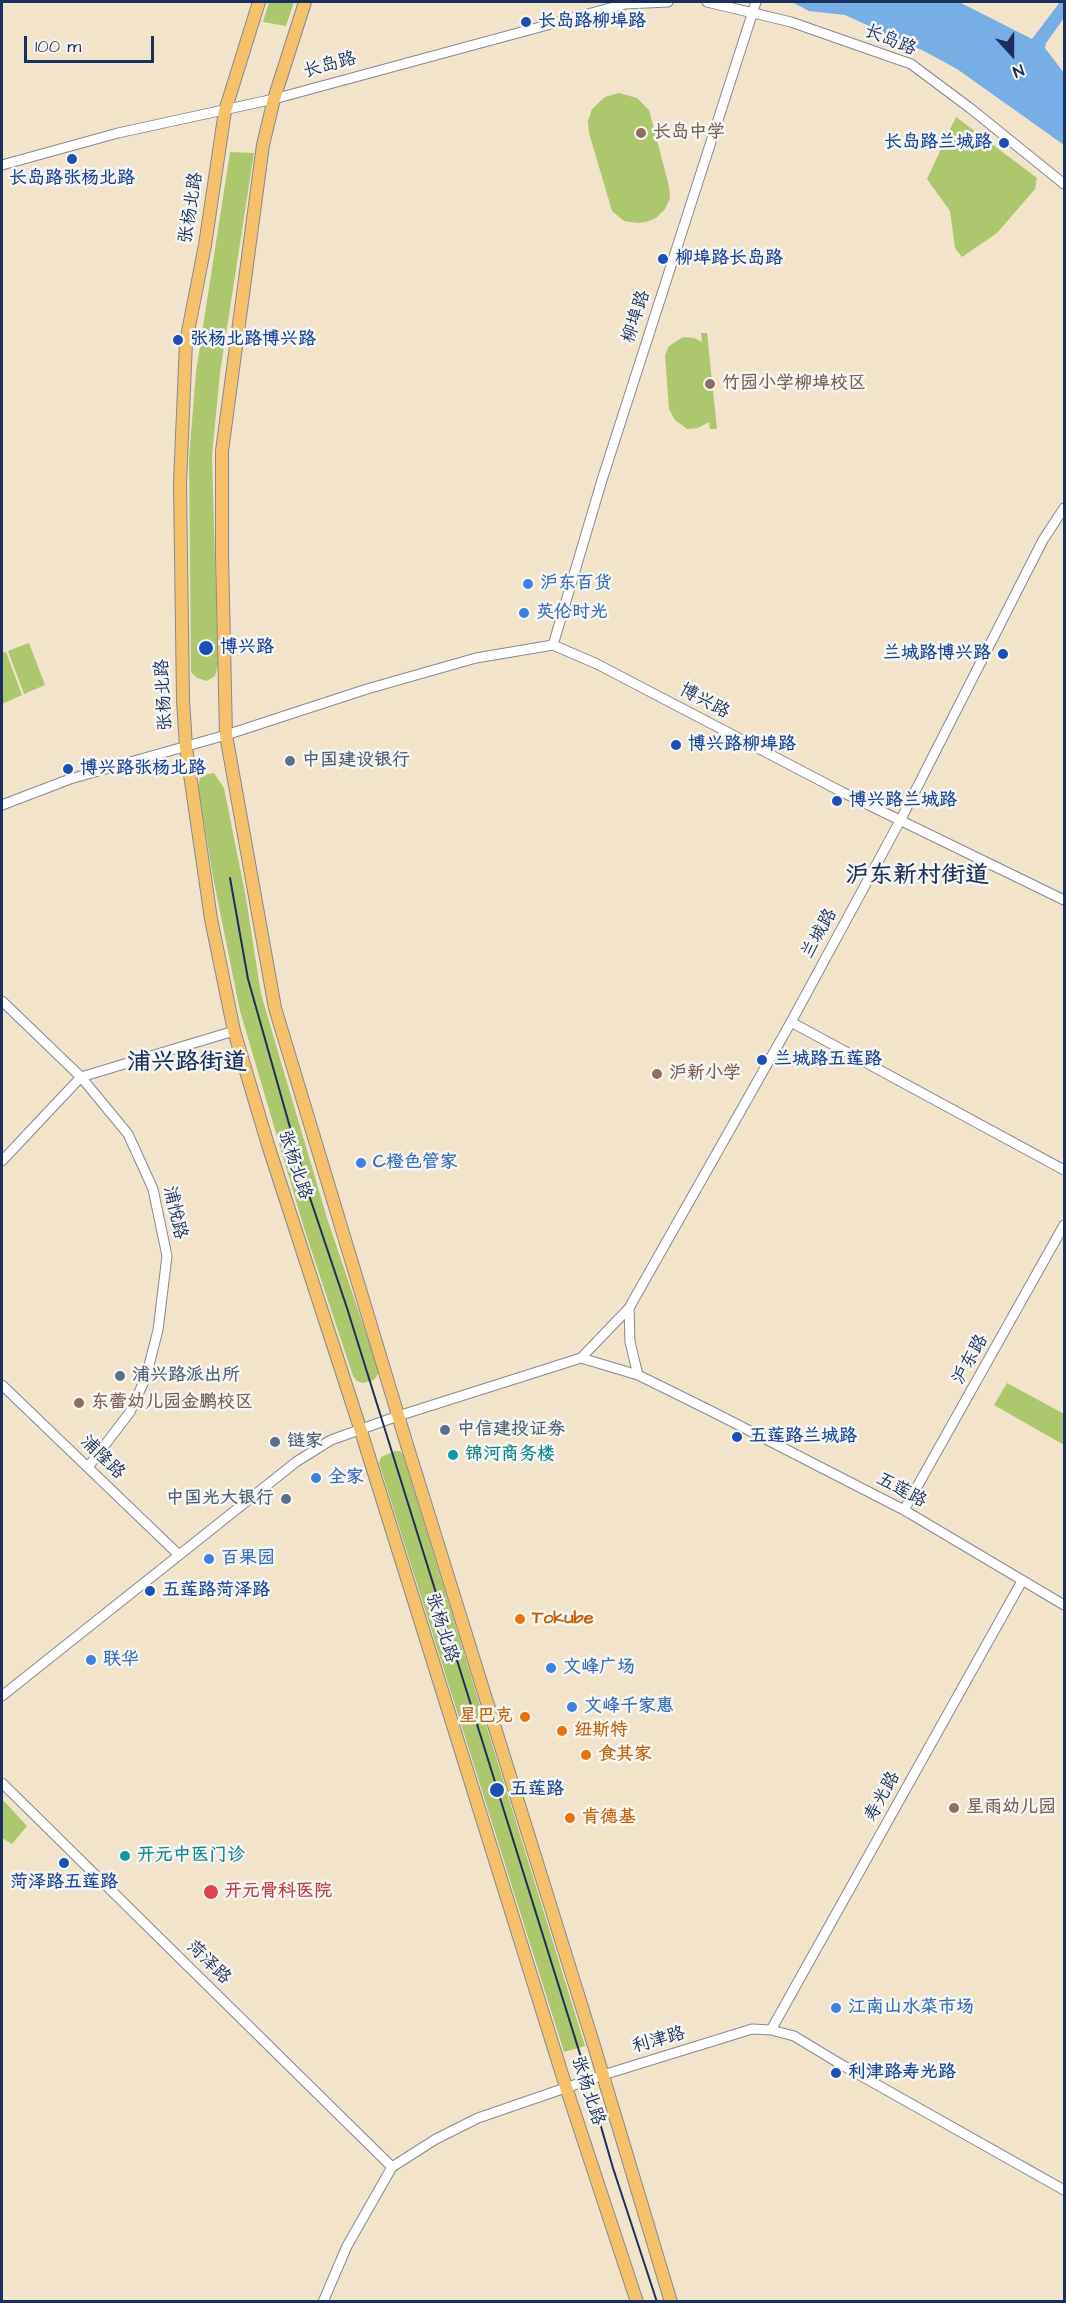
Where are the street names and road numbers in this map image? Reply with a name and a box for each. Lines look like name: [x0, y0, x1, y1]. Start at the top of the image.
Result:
street label: 长岛路: [861, 21, 919, 61]
street label: 长岛路: [301, 49, 359, 83]
street label: 张杨北路: [176, 171, 208, 245]
street label: 柳埠路: [618, 288, 656, 346]
street label: 张杨北路: [152, 658, 178, 732]
street label: 博兴路: [675, 680, 733, 724]
street label: 兰城路: [797, 905, 843, 963]
street label: 张杨北路: [273, 1127, 315, 1203]
street label: 浦悦路: [157, 1184, 191, 1242]
street label: 沪东路: [948, 1331, 994, 1389]
street label: 浦隆路: [75, 1431, 129, 1485]
street label: 五莲路: [872, 1469, 930, 1513]
street label: 张杨北路: [420, 1590, 462, 1666]
street label: 寿光路: [860, 1768, 906, 1826]
street label: 菏泽路: [181, 1936, 235, 1990]
street label: 利津路: [630, 2023, 688, 2059]
street label: 张杨北路: [566, 2053, 608, 2129]

